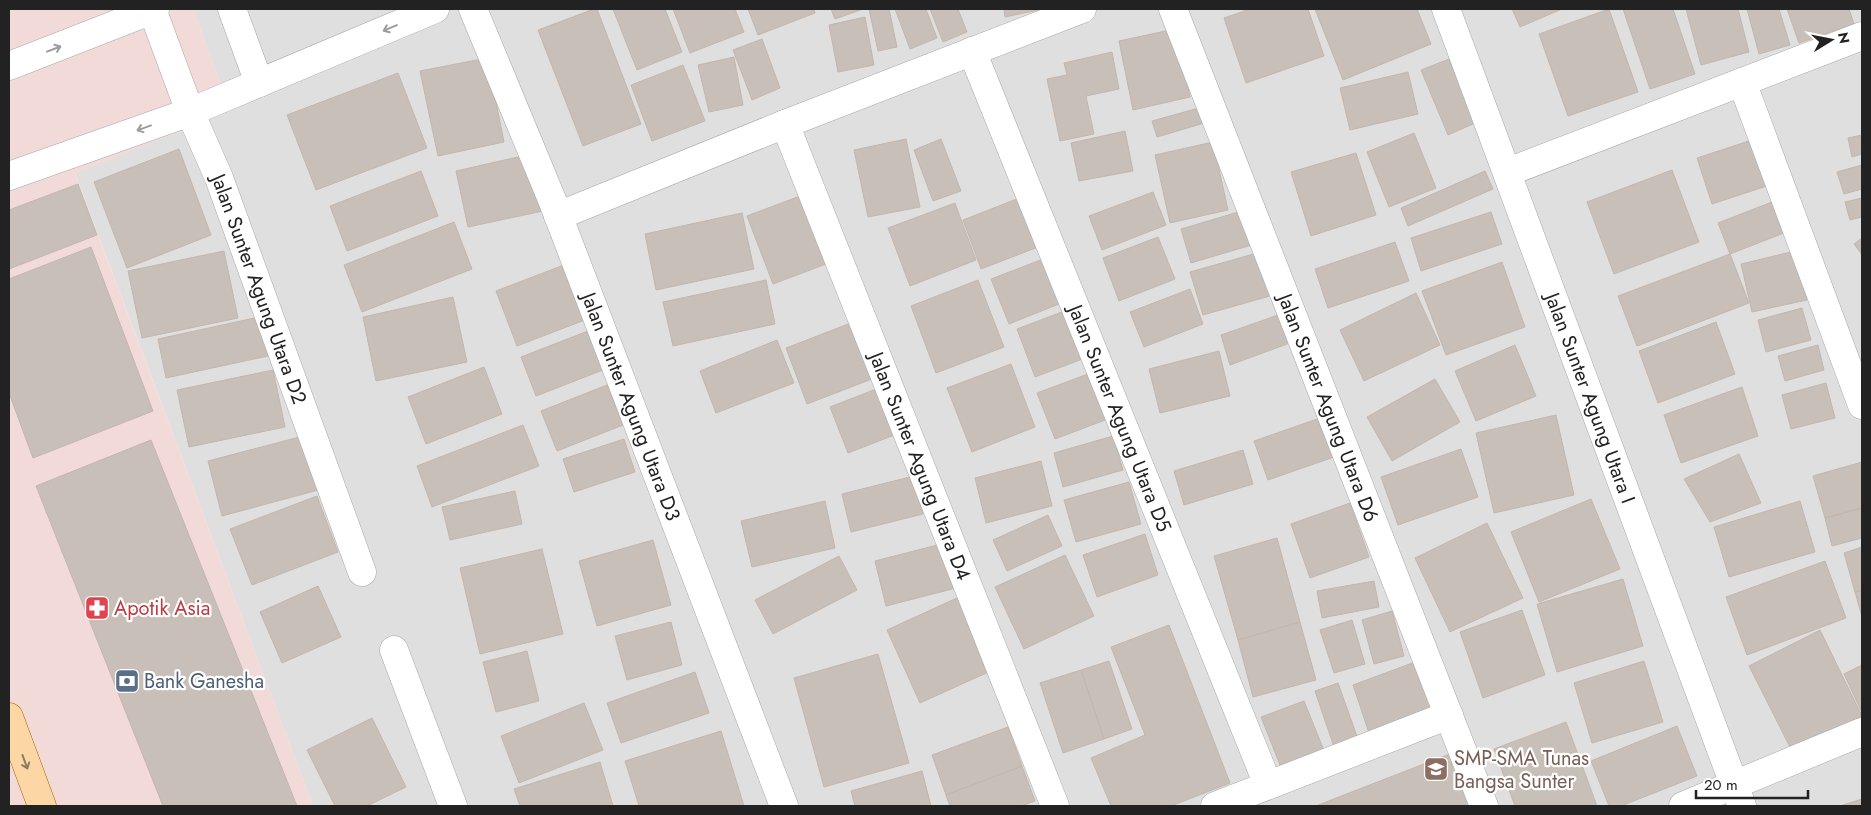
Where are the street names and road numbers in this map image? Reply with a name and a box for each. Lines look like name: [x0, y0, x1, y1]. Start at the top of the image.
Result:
street label: Jalan Sunter Agung Utara D2: [203, 167, 314, 408]
street label: Jalan Sunter Agung Utara D3: [573, 286, 688, 525]
street label: Jalan Sunter Agung Utara I: [1537, 286, 1642, 508]
street label: Jalan Sunter Agung Utara D6: [1269, 287, 1386, 526]
street label: Jalan Sunter Agung Utara D5: [1060, 298, 1178, 536]
street label: Jalan Sunter Agung Utara D4: [861, 345, 978, 585]

